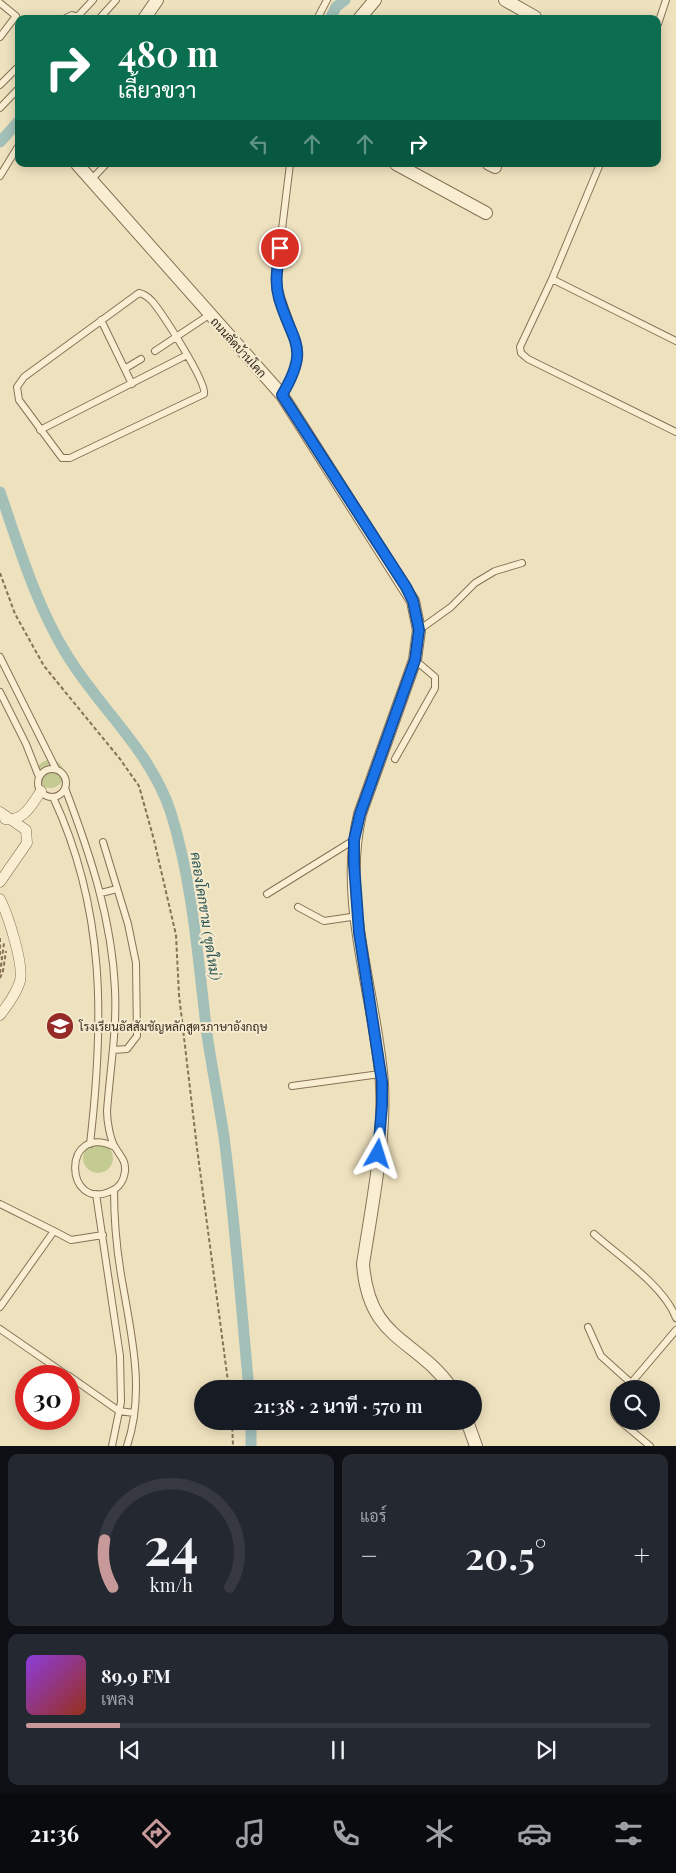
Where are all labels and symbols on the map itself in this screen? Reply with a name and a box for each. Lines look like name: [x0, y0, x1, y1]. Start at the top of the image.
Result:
pin: [259, 227, 301, 269]
street label: ถนนลัดบ้านโคก: [208, 313, 271, 381]
water label: คลองโคกขาม (ขุดใหม่): [185, 850, 226, 982]
school or university icon: โรงเรียนอัสสัมชัญหลักสูตรภาษาอังกฤษ: [45, 1011, 75, 1041]
place label: โรงเรียนอัสสัมชัญหลักสูตรภาษาอังกฤษ: [78, 1018, 268, 1035]
position arrow: [351, 1127, 403, 1179]
speed limit sign: 30: [15, 1365, 80, 1430]

